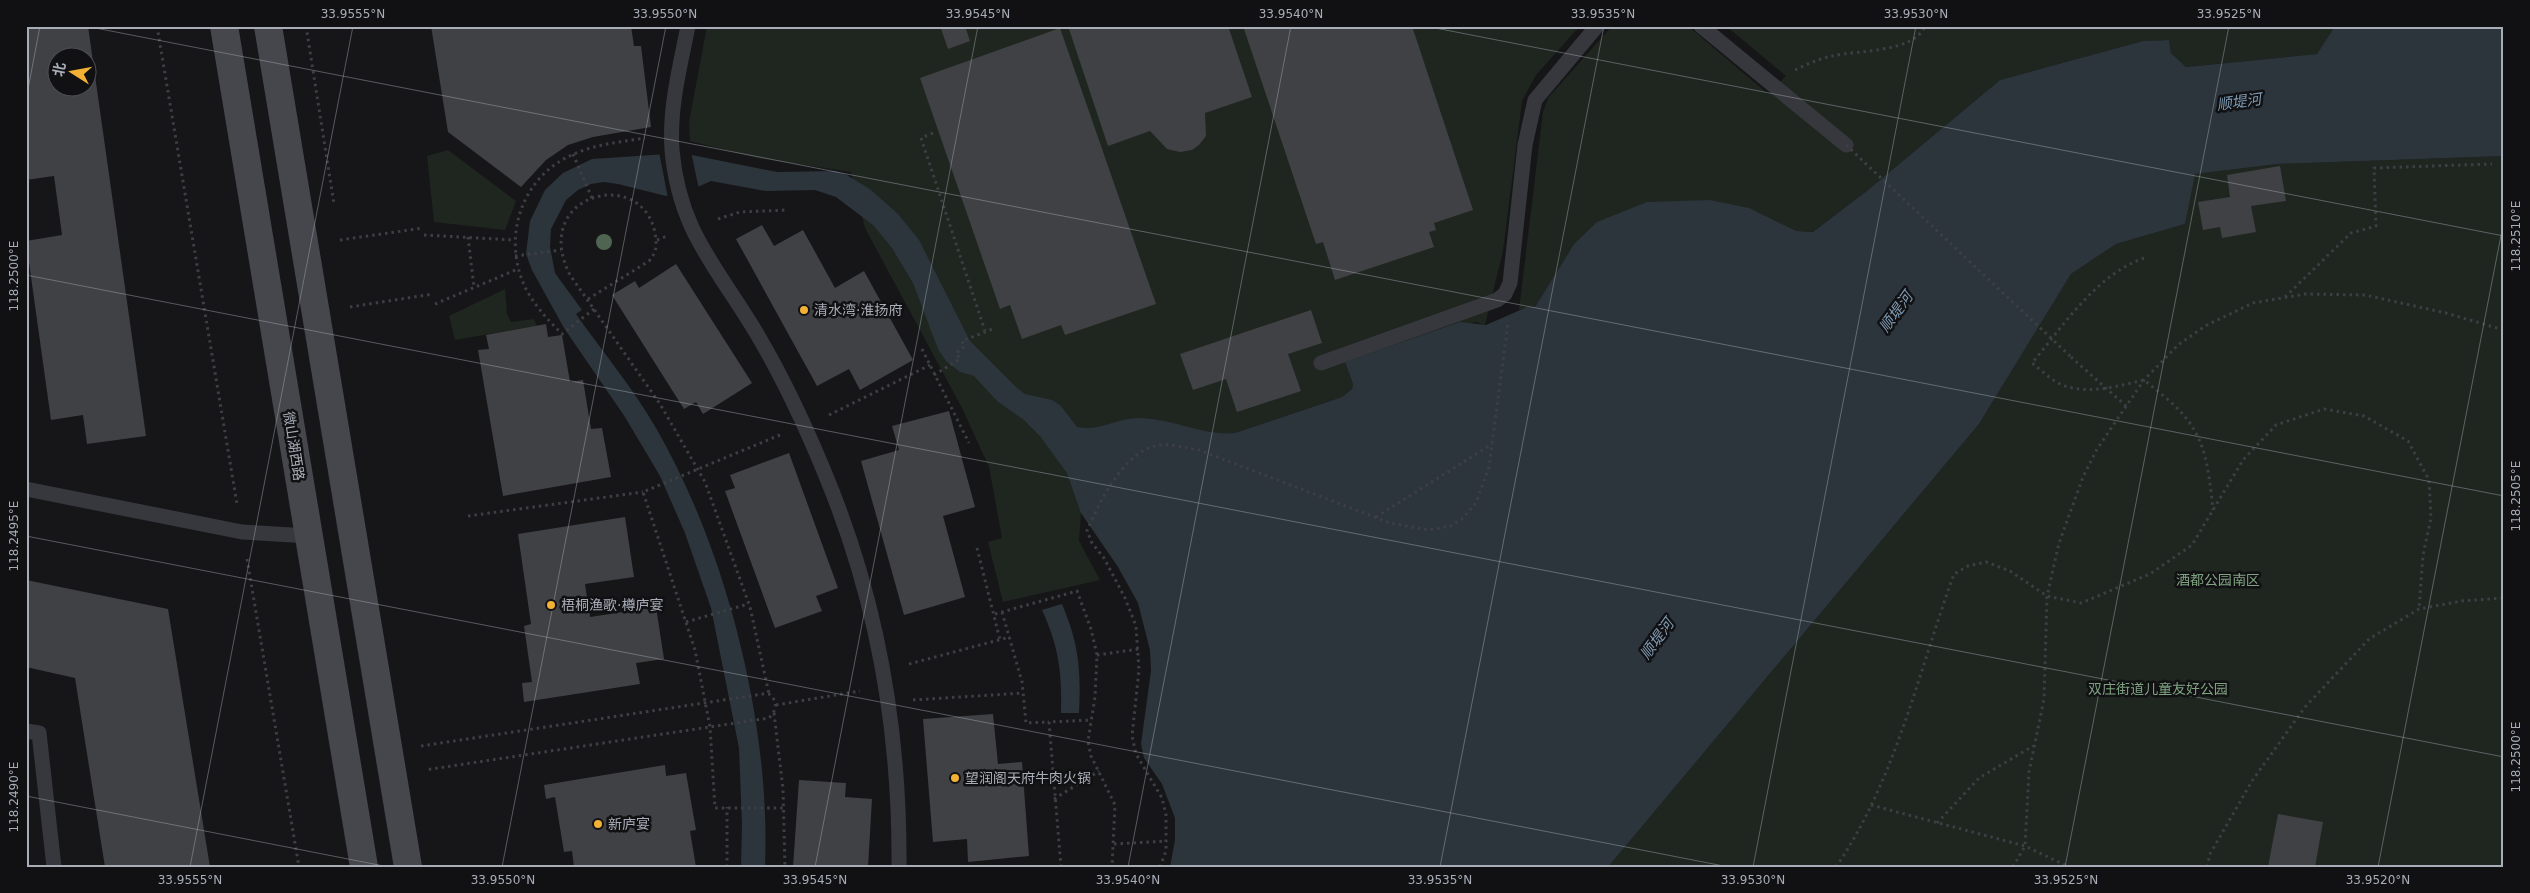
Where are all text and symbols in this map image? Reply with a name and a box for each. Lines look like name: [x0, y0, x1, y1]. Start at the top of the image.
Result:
text: 33.9555°N: [321, 7, 385, 21]
text: 33.9550°N: [633, 7, 697, 21]
text: 33.9545°N: [946, 7, 1010, 21]
text: 33.9540°N: [1259, 7, 1323, 21]
text: 33.9535°N: [1571, 7, 1635, 21]
text: 33.9530°N: [1884, 7, 1948, 21]
text: 33.9525°N: [2197, 7, 2261, 21]
north arrow: [48, 48, 98, 98]
text: 北: [50, 61, 68, 78]
water label: 顺堤河: [2215, 90, 2265, 114]
text: 118.2510°E: [2509, 201, 2523, 271]
text: 118.2500°E: [7, 241, 21, 311]
water label: 顺堤河: [1875, 286, 1918, 335]
place label: 清水湾·淮扬府: [814, 302, 902, 318]
marker: 清水湾·淮扬府: [798, 304, 810, 316]
street label: 微山湖西路: [281, 410, 307, 482]
text: 118.2505°E: [2509, 461, 2523, 531]
text: 118.2495°E: [7, 501, 21, 571]
park label: 酒都公园南区: [2176, 572, 2260, 588]
place label: 梧桐渔歌·樽庐宴: [561, 597, 663, 613]
marker: 梧桐渔歌·樽庐宴: [545, 599, 557, 611]
water label: 顺堤河: [1636, 613, 1679, 662]
park label: 双庄街道儿童友好公园: [2088, 681, 2228, 697]
text: 118.2500°E: [2509, 722, 2523, 792]
text: 118.2490°E: [7, 762, 21, 832]
place label: 望润阁天府牛肉火锅: [965, 770, 1091, 786]
marker: 望润阁天府牛肉火锅: [949, 772, 961, 784]
place label: 新庐宴: [608, 816, 650, 832]
marker: 新庐宴: [592, 818, 604, 830]
text: 33.9555°N: [158, 873, 222, 887]
text: 33.9550°N: [471, 873, 535, 887]
text: 33.9545°N: [783, 873, 847, 887]
text: 33.9540°N: [1096, 873, 1160, 887]
text: 33.9535°N: [1408, 873, 1472, 887]
text: 33.9530°N: [1721, 873, 1785, 887]
text: 33.9525°N: [2034, 873, 2098, 887]
text: 33.9520°N: [2346, 873, 2410, 887]

